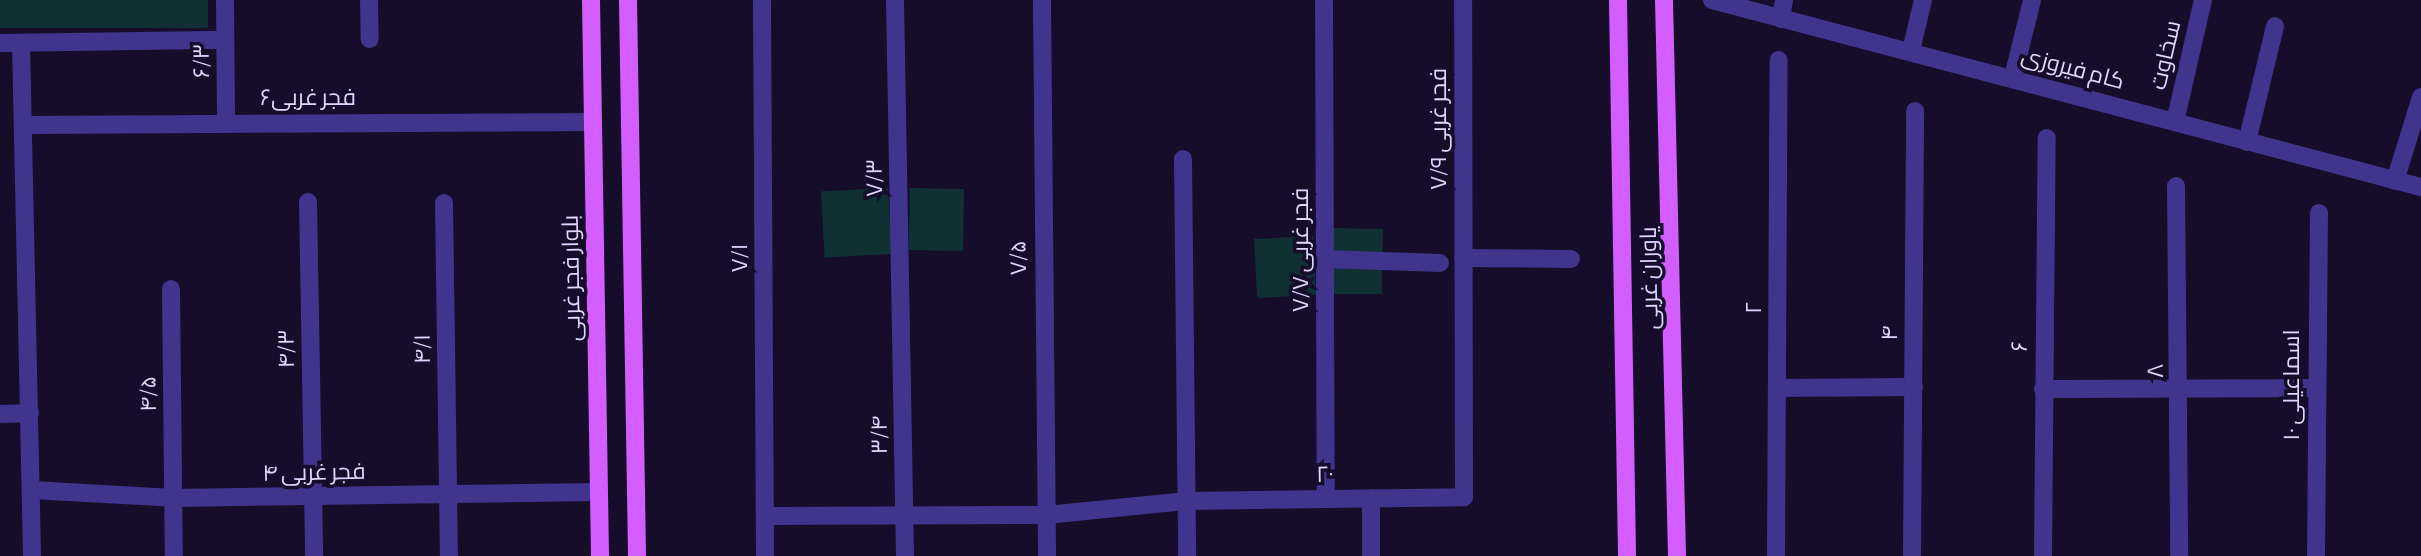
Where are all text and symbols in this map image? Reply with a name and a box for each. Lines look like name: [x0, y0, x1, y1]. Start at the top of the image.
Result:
street label: سخاوت: [2144, 18, 2186, 92]
street label: کام فیروزی: [2018, 41, 2128, 95]
street label: ۶/۳: [187, 44, 215, 78]
street label: ۷/۹ فجر غربی: [1424, 68, 1452, 190]
street label: فجر غربی۶: [260, 83, 356, 111]
street label: ۷/۳: [860, 159, 888, 197]
street label: ۷/۷ فجر غربی: [1286, 188, 1314, 312]
street label: بلوار فجر غربی: [556, 214, 586, 342]
street label: یاوران غربی: [1634, 226, 1664, 330]
street label: ۷/۵: [1004, 240, 1032, 276]
street label: ۷/۱: [725, 243, 753, 273]
street label: ۲: [1739, 302, 1767, 314]
street label: ۴: [1875, 325, 1903, 341]
street label: ۴/۳: [272, 329, 300, 369]
street label: اسماعیلی ۱۰: [2277, 329, 2305, 441]
street label: ۴/۱: [408, 334, 436, 364]
street label: ۶: [2005, 340, 2033, 352]
street label: ۸: [2141, 364, 2169, 378]
street label: ۴/۵: [134, 376, 162, 412]
street label: ۳/۴: [865, 415, 893, 455]
street label: ۴ فجر غربی: [262, 457, 366, 487]
street label: ۲۰: [1316, 460, 1334, 488]

